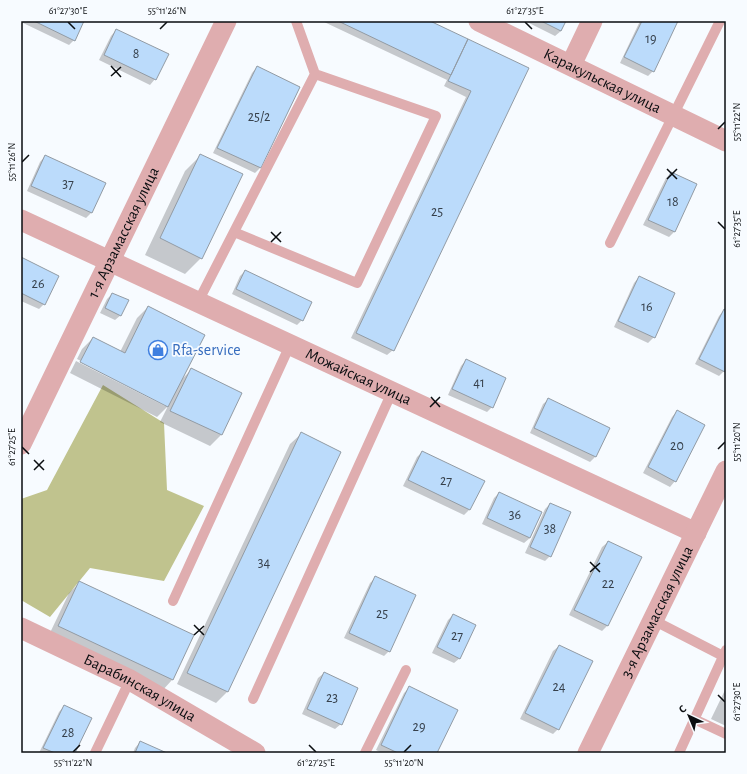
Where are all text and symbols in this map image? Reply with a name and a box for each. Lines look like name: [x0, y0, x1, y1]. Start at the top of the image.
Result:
text: 61°27'30"E: [49, 6, 87, 16]
text: 55°11'26"N: [148, 6, 186, 16]
text: 61°27'35"E: [506, 6, 544, 16]
house number: 19: [645, 32, 657, 46]
street label: Каракульская улица: [541, 46, 663, 116]
house number: 8: [133, 47, 139, 61]
text: 55°11'22"N: [732, 103, 742, 141]
house number: 25/2: [248, 110, 270, 124]
text: 55°11'26"N: [7, 143, 17, 181]
street label: 1-я Арзамасская улица: [85, 164, 162, 301]
house number: 37: [62, 177, 74, 191]
house number: 18: [667, 195, 679, 209]
house number: 25: [431, 205, 443, 219]
text: 61°27'35"E: [732, 210, 742, 248]
house number: 26: [32, 277, 44, 291]
house number: 16: [641, 300, 653, 314]
shop icon: Rfa-service: [147, 339, 169, 361]
place label: Rfa-service: [172, 342, 241, 358]
street label: Можайская улица: [303, 345, 414, 408]
house number: 41: [473, 376, 485, 390]
text: 55°11'20"N: [732, 422, 742, 462]
text: 61°27'25"E: [7, 428, 17, 466]
house number: 20: [670, 439, 684, 453]
house number: 27: [440, 474, 452, 488]
house number: 36: [509, 508, 521, 522]
house number: 38: [544, 522, 556, 536]
street label: 3-я Арзамасская улица: [618, 544, 696, 680]
house number: 34: [258, 556, 271, 570]
house number: 22: [602, 577, 614, 591]
house number: 25: [376, 607, 388, 621]
house number: 27: [451, 629, 463, 643]
street label: Барабинская улица: [81, 651, 199, 725]
house number: 24: [552, 680, 566, 694]
text: 61°27'30"E: [732, 683, 742, 721]
house number: 23: [326, 691, 338, 705]
north arrow: [669, 696, 709, 736]
text: С: [676, 703, 688, 715]
house number: 29: [413, 720, 425, 734]
house number: 28: [61, 726, 75, 740]
text: 55°11'22"N: [54, 758, 92, 768]
text: 61°27'25"E: [297, 758, 335, 768]
text: 55°11'20"N: [384, 758, 424, 768]

